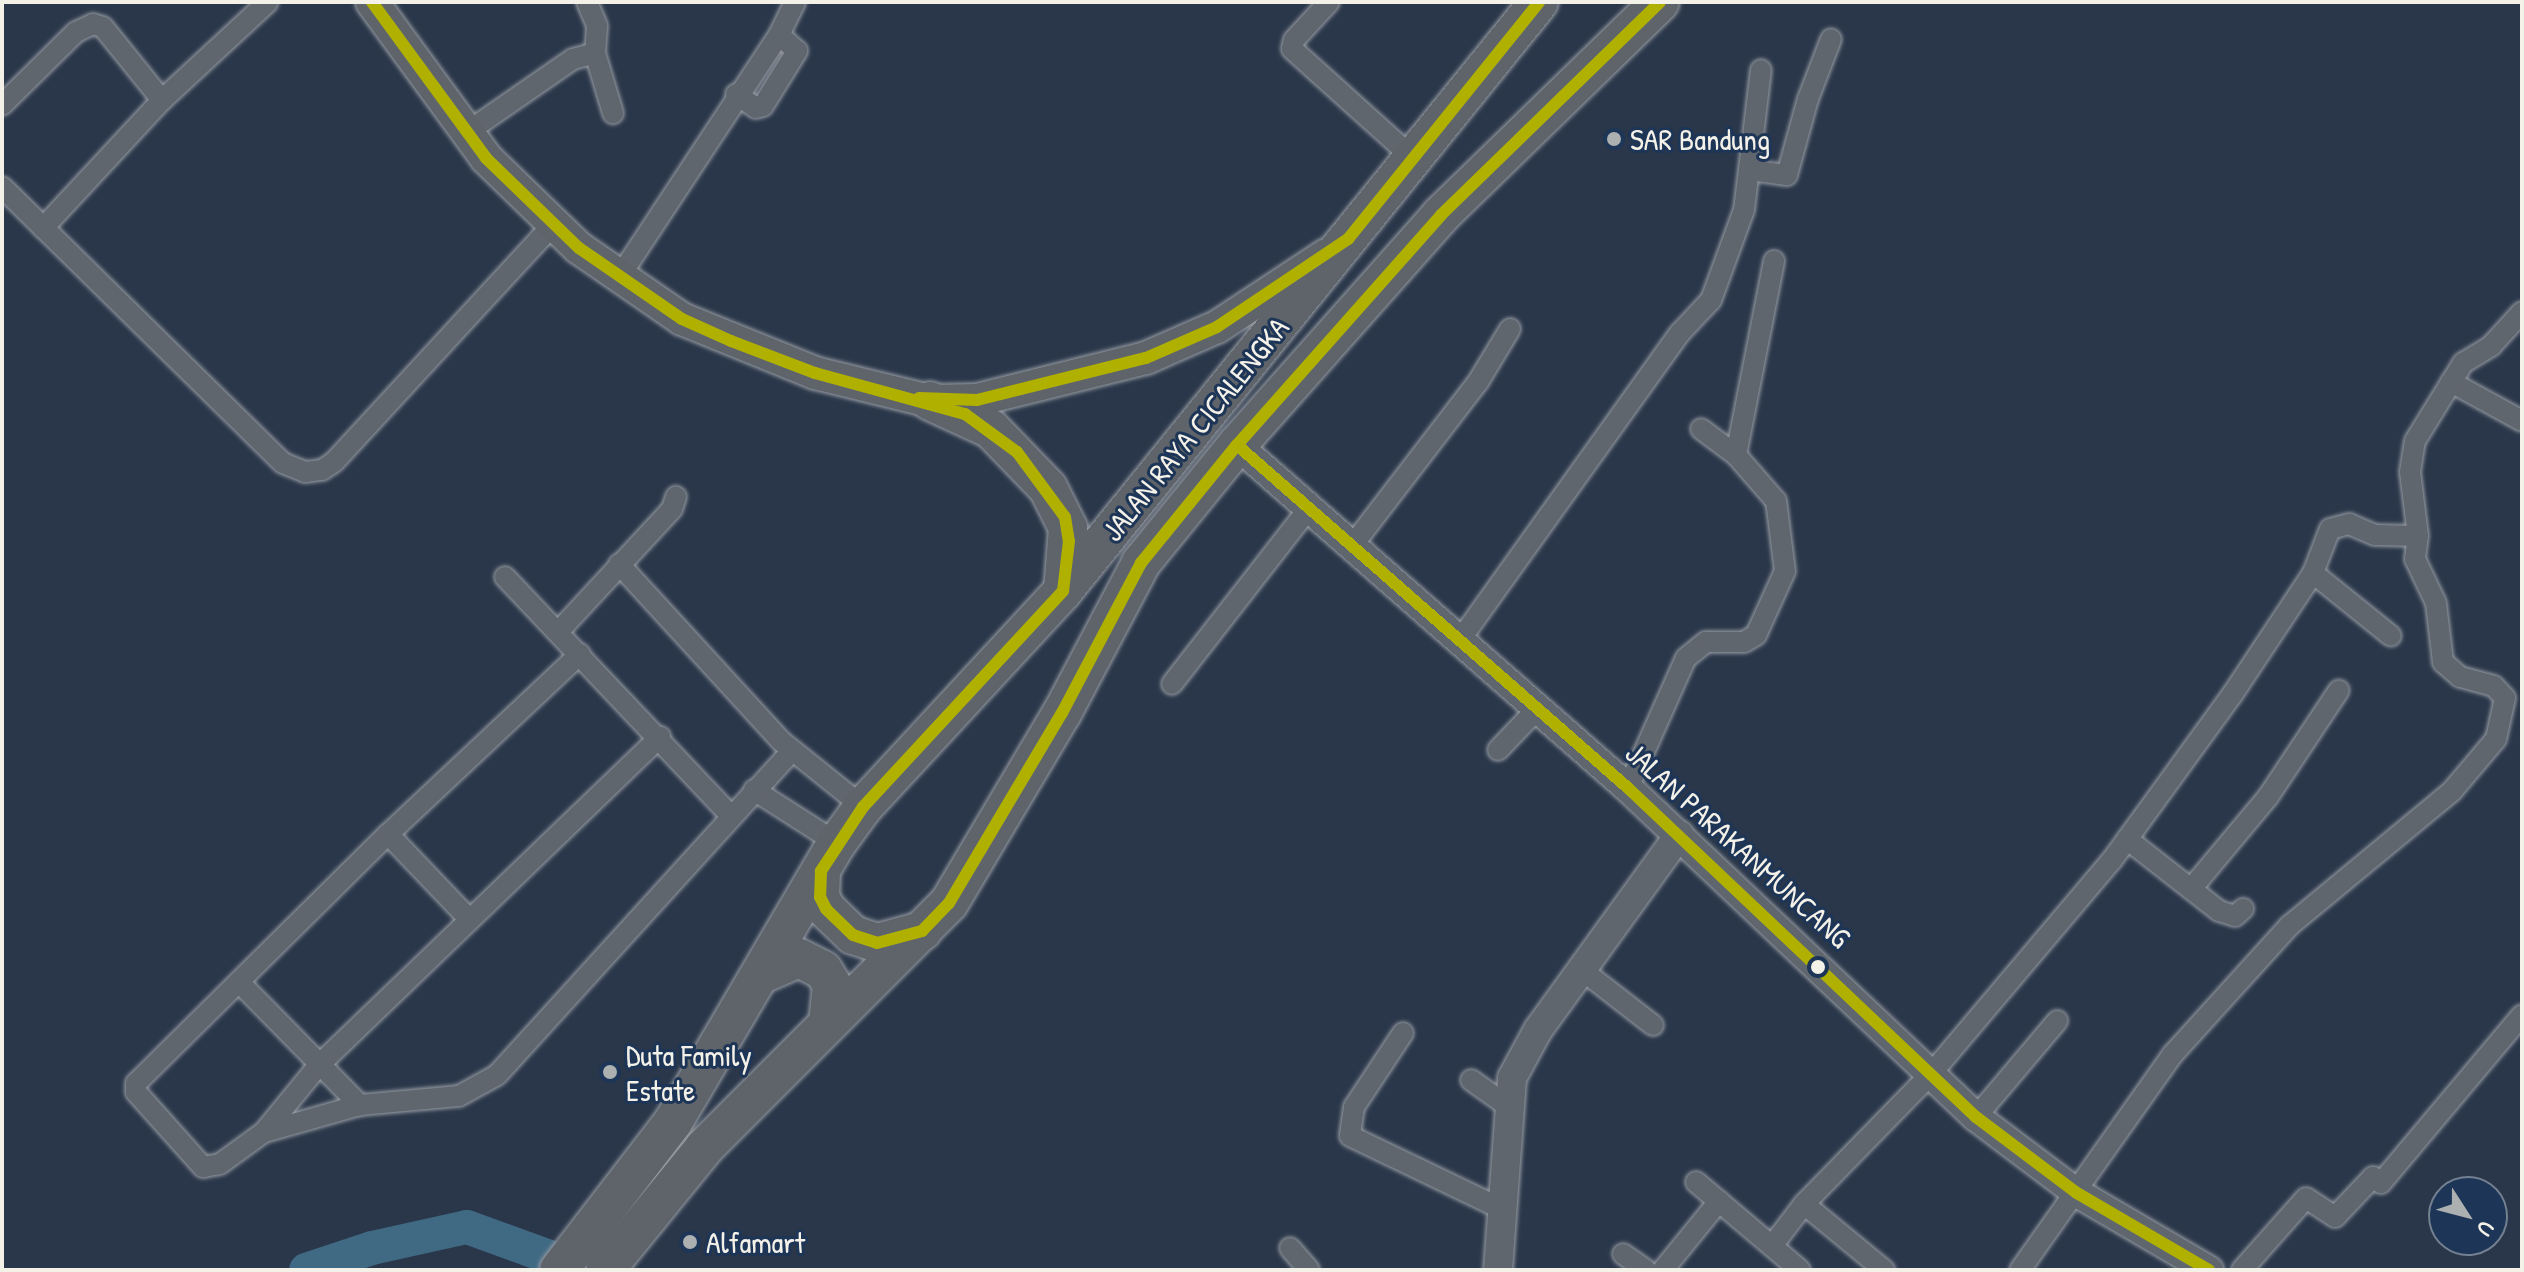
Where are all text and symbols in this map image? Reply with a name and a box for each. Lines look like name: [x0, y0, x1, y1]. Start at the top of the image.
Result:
place label: SAR Bandung: [1630, 121, 1770, 157]
marker: SAR Bandung: [1605, 130, 1623, 148]
street label: JALAN RAYA CICALENGKA: [1094, 310, 1296, 548]
street label: JALAN PARAKANMUNCANG: [1618, 735, 1858, 955]
unlabelled marker: [1810, 959, 1826, 975]
place label: Duta Family Estate: [626, 1037, 752, 1108]
marker: Duta Family Estate: [601, 1063, 619, 1081]
north arrow: [2428, 1176, 2508, 1256]
text: U: [2470, 1215, 2501, 1243]
place label: Alfamart: [706, 1224, 805, 1260]
marker: Alfamart: [681, 1233, 699, 1251]

